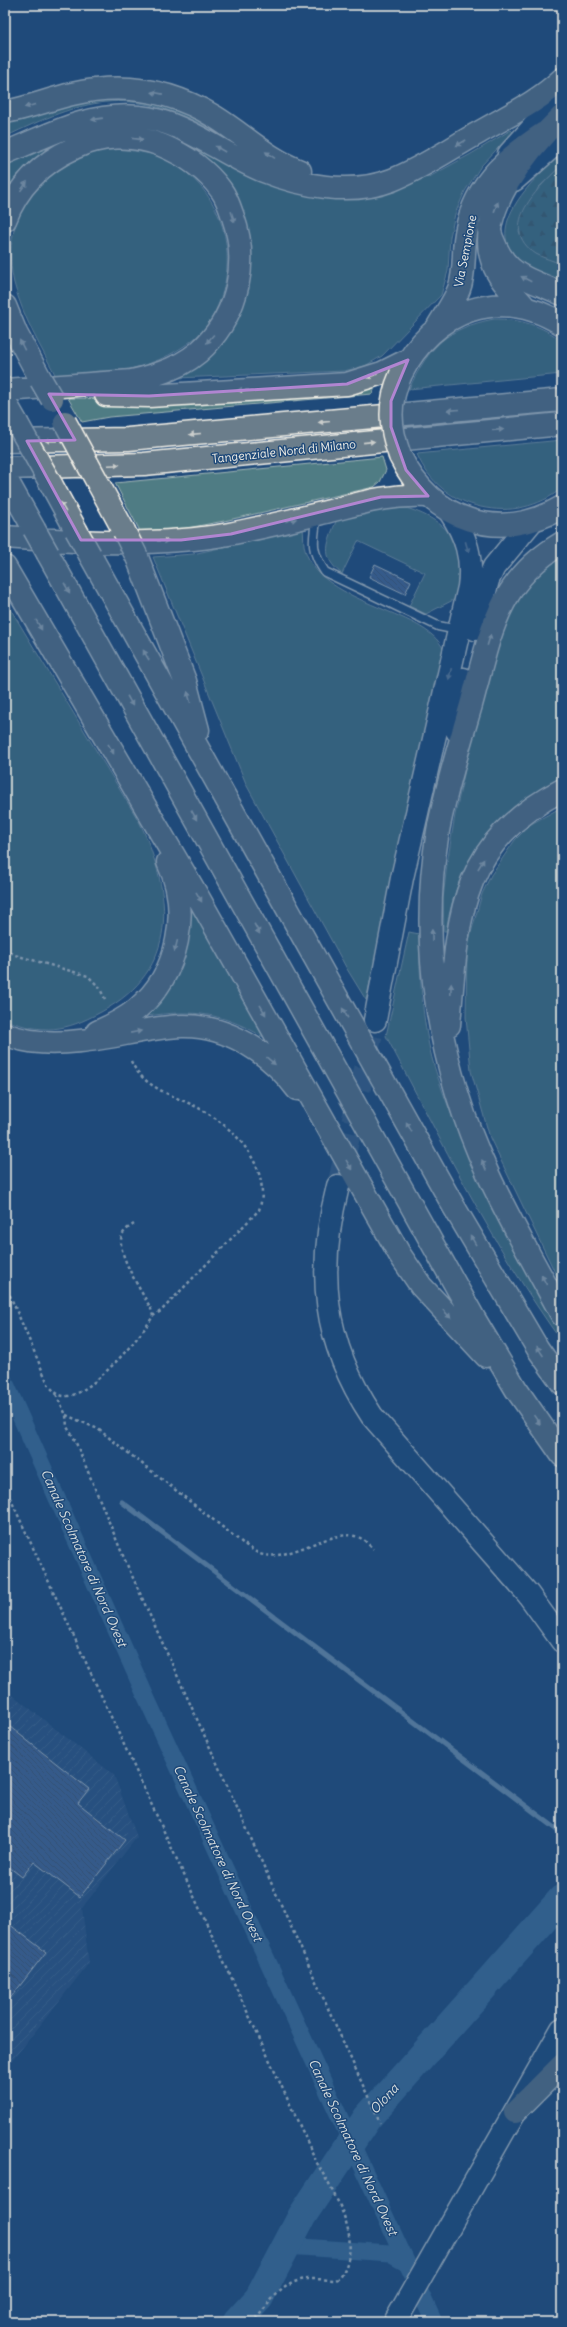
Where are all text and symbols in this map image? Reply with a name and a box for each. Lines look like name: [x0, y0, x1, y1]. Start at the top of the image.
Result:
one-way arrow: [151, 89, 163, 95]
one-way arrow: [24, 103, 36, 109]
one-way arrow: [91, 116, 103, 122]
one-way arrow: [132, 136, 144, 142]
one-way arrow: [456, 139, 466, 147]
one-way arrow: [214, 145, 226, 152]
one-way arrow: [264, 152, 275, 159]
one-way arrow: [19, 180, 28, 191]
one-way arrow: [494, 200, 500, 212]
one-way arrow: [231, 212, 237, 224]
street label: Via Sempione: [451, 214, 479, 288]
one-way arrow: [520, 276, 532, 282]
one-way arrow: [206, 334, 215, 344]
one-way arrow: [19, 340, 25, 351]
one-way arrow: [366, 374, 378, 380]
one-way arrow: [236, 387, 249, 393]
one-way arrow: [447, 406, 459, 413]
one-way arrow: [318, 418, 330, 425]
one-way arrow: [492, 427, 504, 434]
one-way arrow: [189, 430, 201, 437]
street label: Tangenziale Nord di Milano: [211, 436, 357, 466]
one-way arrow: [44, 438, 57, 444]
one-way arrow: [363, 439, 375, 445]
one-way arrow: [108, 462, 121, 468]
one-way arrow: [60, 501, 67, 513]
one-way arrow: [285, 517, 297, 523]
one-way arrow: [157, 538, 170, 544]
one-way arrow: [464, 541, 470, 553]
one-way arrow: [63, 582, 70, 594]
one-way arrow: [35, 619, 42, 631]
one-way arrow: [486, 634, 492, 646]
one-way arrow: [143, 649, 150, 661]
one-way arrow: [446, 668, 452, 680]
one-way arrow: [186, 691, 192, 703]
one-way arrow: [127, 695, 134, 707]
one-way arrow: [107, 744, 115, 754]
one-way arrow: [190, 809, 197, 821]
one-way arrow: [477, 859, 485, 870]
one-way arrow: [195, 891, 202, 903]
one-way arrow: [253, 923, 260, 934]
one-way arrow: [429, 928, 435, 941]
one-way arrow: [172, 940, 178, 952]
one-way arrow: [448, 982, 454, 995]
one-way arrow: [260, 1004, 267, 1016]
one-way arrow: [342, 1008, 349, 1019]
one-way arrow: [130, 1029, 142, 1035]
one-way arrow: [265, 1056, 276, 1065]
one-way arrow: [405, 1121, 412, 1133]
one-way arrow: [345, 1159, 352, 1171]
one-way arrow: [481, 1159, 487, 1170]
one-way arrow: [469, 1234, 476, 1246]
one-way arrow: [540, 1275, 547, 1286]
one-way arrow: [443, 1309, 452, 1320]
one-way arrow: [536, 1346, 544, 1357]
one-way arrow: [533, 1414, 541, 1425]
water label: Canale Scolmatore di Nord Ovest: [37, 1467, 132, 1651]
water label: Canale Scolmatore di Nord Ovest: [170, 1762, 267, 1945]
water label: Canale Scolmatore di Nord Ovest: [305, 2056, 402, 2239]
water label: Olona: [366, 2080, 402, 2118]

